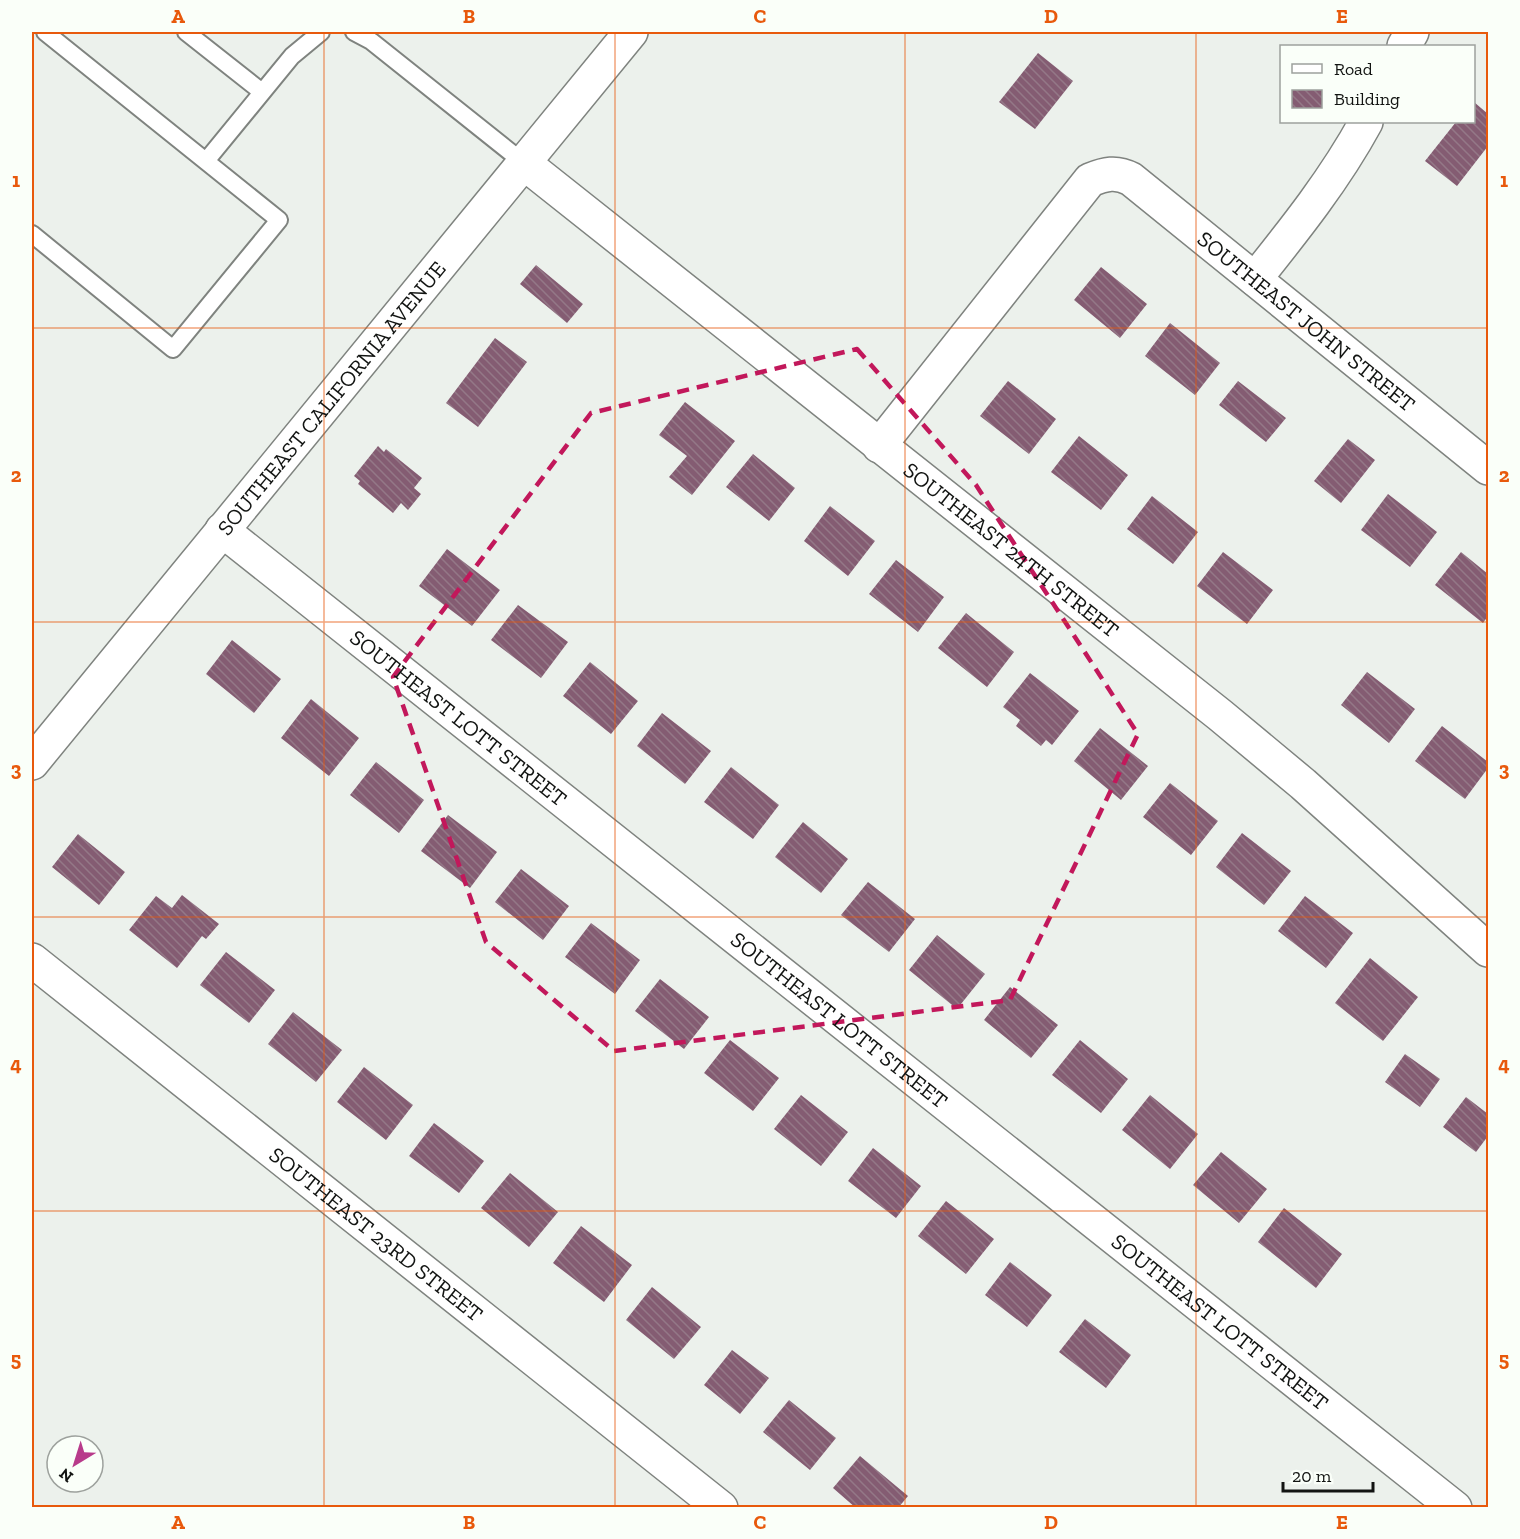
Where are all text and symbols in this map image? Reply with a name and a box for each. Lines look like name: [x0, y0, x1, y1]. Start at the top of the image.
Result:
text: A: [171, 4, 185, 28]
text: B: [463, 4, 475, 28]
text: C: [754, 4, 767, 28]
text: D: [1044, 4, 1058, 28]
text: E: [1336, 4, 1348, 28]
legend: [1280, 45, 1475, 123]
text: Road: [1334, 58, 1373, 80]
text: Building: [1334, 88, 1400, 110]
text: 1: [12, 168, 20, 192]
text: 1: [1500, 168, 1508, 192]
street label: SOUTHEAST JOHN STREET: [1192, 225, 1421, 417]
street label: SOUTHEAST CALIFORNIA AVENUE: [211, 255, 451, 540]
street label: SOUTHEAST 24TH STREET: [898, 456, 1125, 643]
text: 2: [11, 463, 22, 487]
text: 2: [1499, 463, 1510, 487]
street label: SOUTHEAST LOTT STREET: [345, 623, 573, 812]
text: 3: [11, 757, 22, 781]
text: 3: [1499, 757, 1510, 781]
street label: SOUTHEAST LOTT STREET: [726, 925, 953, 1114]
text: 4: [10, 1052, 22, 1076]
text: 4: [1498, 1052, 1510, 1076]
street label: SOUTHEAST 23RD STREET: [264, 1141, 489, 1327]
street label: SOUTHEAST LOTT STREET: [1106, 1228, 1334, 1416]
text: 5: [11, 1347, 21, 1371]
text: 5: [1499, 1347, 1509, 1371]
north arrow: [45, 1434, 105, 1494]
scale bar: [1283, 1455, 1373, 1493]
text: N: [55, 1464, 77, 1487]
text: 20 m: [1292, 1465, 1332, 1487]
text: A: [171, 1510, 185, 1534]
text: B: [463, 1510, 475, 1534]
text: C: [754, 1510, 767, 1534]
text: D: [1044, 1510, 1058, 1534]
text: E: [1336, 1510, 1348, 1534]

